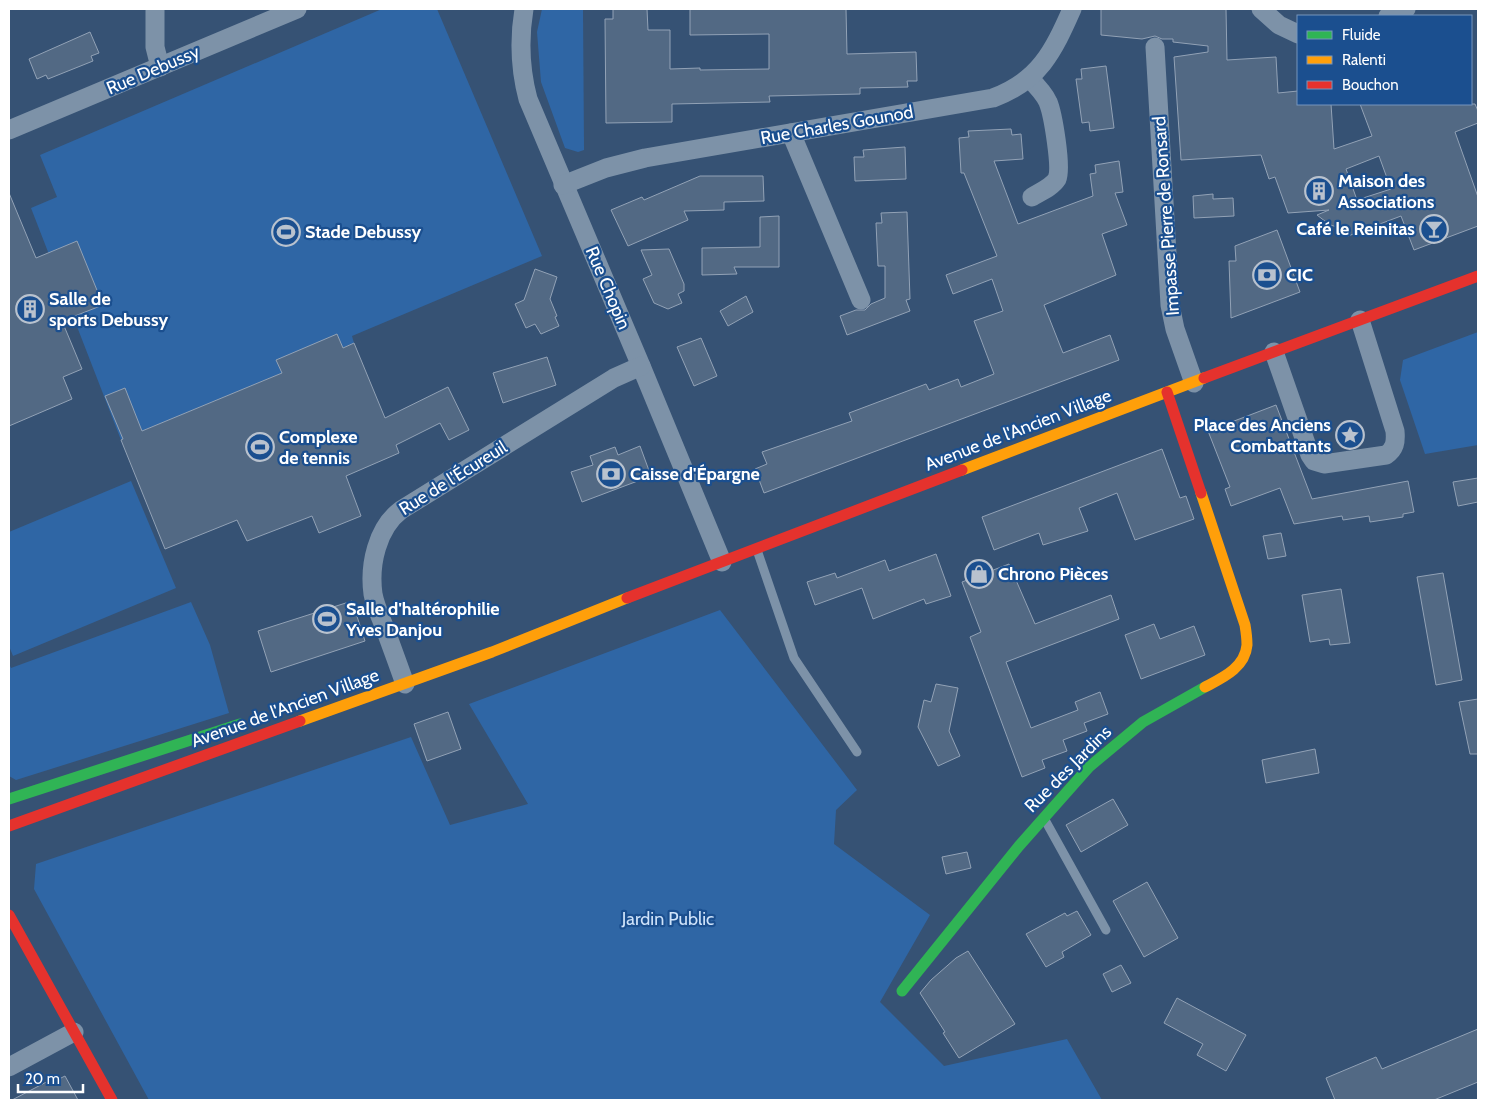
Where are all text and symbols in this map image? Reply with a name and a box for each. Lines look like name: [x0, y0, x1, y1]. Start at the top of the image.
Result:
legend: [1297, 15, 1472, 105]
text: Fluide: [1342, 26, 1381, 44]
street label: Rue Debussy: [103, 41, 203, 99]
text: Ralenti: [1342, 51, 1386, 69]
text: Bouchon: [1342, 76, 1399, 94]
street label: Rue Charles Gounod: [759, 101, 915, 149]
street label: Impasse Pierre de Ronsard: [1148, 115, 1184, 317]
place label: Maison des Associations: [1338, 170, 1435, 213]
building icon: Maison des Associations: [1304, 176, 1334, 206]
bar icon: Café le Reinitas: [1419, 214, 1449, 244]
sports icon: Stade Debussy: [271, 217, 301, 247]
place label: Café le Reinitas: [1296, 218, 1415, 240]
place label: Stade Debussy: [305, 221, 422, 243]
street label: Rue Chopin: [581, 243, 635, 333]
bank icon: CIC: [1252, 260, 1282, 290]
place label: CIC: [1286, 264, 1313, 286]
place label: Salle de sports Debussy: [49, 288, 169, 331]
building icon: Salle de sports Debussy: [15, 294, 45, 324]
street label: Avenue de l'Ancien Village: [922, 384, 1114, 476]
place label: Place des Anciens Combattants: [1193, 414, 1331, 457]
place icon: Place des Anciens Combattants: [1335, 420, 1365, 450]
place label: Complexe de tennis: [279, 426, 358, 469]
sports icon: Complexe de tennis: [245, 432, 275, 462]
street label: Rue de l'Écureuil: [395, 436, 512, 520]
bank icon: Caisse d'Épargne: [596, 459, 626, 489]
place label: Caisse d'Épargne: [630, 463, 760, 485]
shop icon: Chrono Pièces: [964, 559, 994, 589]
place label: Chrono Pièces: [998, 563, 1109, 585]
place label: Salle d'haltérophilie Yves Danjou: [345, 598, 500, 641]
sports icon: Salle d'haltérophilie Yves Danjou: [312, 604, 342, 634]
street label: Avenue de l'Ancien Village: [188, 664, 382, 752]
street label: Rue des Jardins: [1020, 721, 1116, 817]
park label: Jardin Public: [621, 908, 714, 930]
scale bar: [18, 1062, 82, 1094]
text: 20 m: [25, 1070, 60, 1088]

